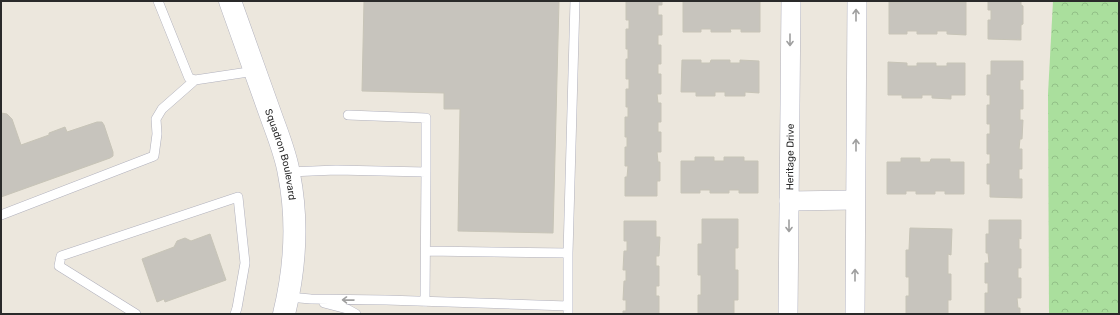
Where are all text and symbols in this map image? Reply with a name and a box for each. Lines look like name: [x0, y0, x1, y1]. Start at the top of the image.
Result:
one-way arrow: [853, 9, 860, 22]
one-way arrow: [786, 33, 794, 46]
street label: Squadron Boulevard: [262, 107, 298, 201]
street label: Heritage Drive: [784, 123, 797, 190]
one-way arrow: [852, 139, 860, 152]
one-way arrow: [785, 219, 793, 232]
one-way arrow: [851, 269, 859, 282]
one-way arrow: [342, 296, 355, 303]

